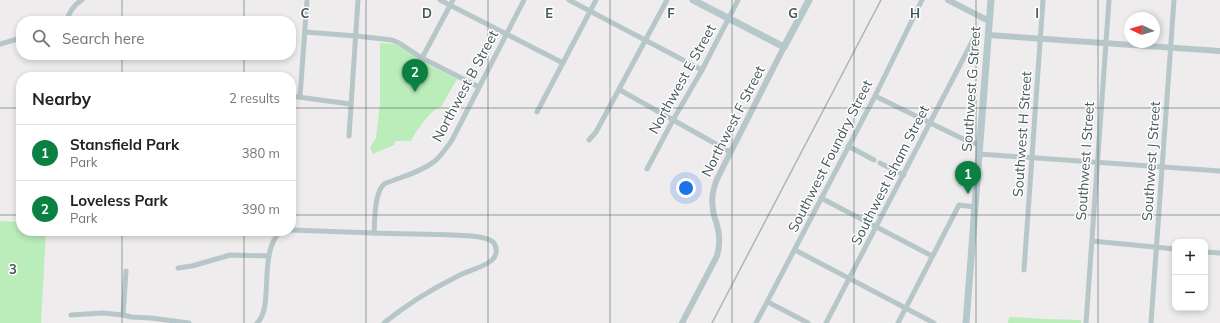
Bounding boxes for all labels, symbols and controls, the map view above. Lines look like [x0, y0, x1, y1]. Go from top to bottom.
text: C [301, 5, 310, 21]
text: D [422, 5, 432, 21]
text: E [545, 5, 553, 21]
text: F [667, 5, 675, 21]
text: G [788, 5, 798, 21]
text: H [910, 5, 920, 21]
text: I [1035, 5, 1039, 21]
north arrow [1124, 12, 1160, 48]
search box [16, 16, 296, 60]
street label: Northwest E Street [644, 21, 720, 137]
street label: Southwest G Street [958, 26, 984, 152]
icon: search [30, 27, 52, 49]
street label: Northwest B Street [428, 27, 502, 145]
text: Search here [62, 29, 144, 48]
pin: 2 [402, 59, 428, 92]
street label: Northwest F Street [697, 62, 769, 180]
street label: Southwest H Street [1009, 70, 1035, 197]
street label: Southwest Foundry Street [784, 77, 876, 235]
text: Nearby [32, 88, 91, 109]
text: 2 results [229, 90, 280, 106]
street label: Southwest J Street [1138, 100, 1164, 221]
street label: Southwest I Street [1072, 101, 1098, 221]
street label: Southwest Isham Street [847, 102, 933, 248]
text: Stansfield Park [70, 135, 179, 154]
text: 1 [41, 145, 49, 161]
text: 380 m [242, 145, 280, 161]
text: Park [70, 154, 97, 170]
pin: 1 [955, 161, 981, 194]
your location [676, 178, 696, 198]
text: Loveless Park [70, 191, 168, 210]
text: 2 [41, 201, 49, 217]
text: 390 m [242, 201, 280, 217]
text: Park [70, 210, 97, 226]
map controls [1172, 239, 1208, 311]
button: + [1172, 239, 1208, 275]
text: 3 [9, 261, 17, 277]
button: − [1172, 275, 1208, 311]

